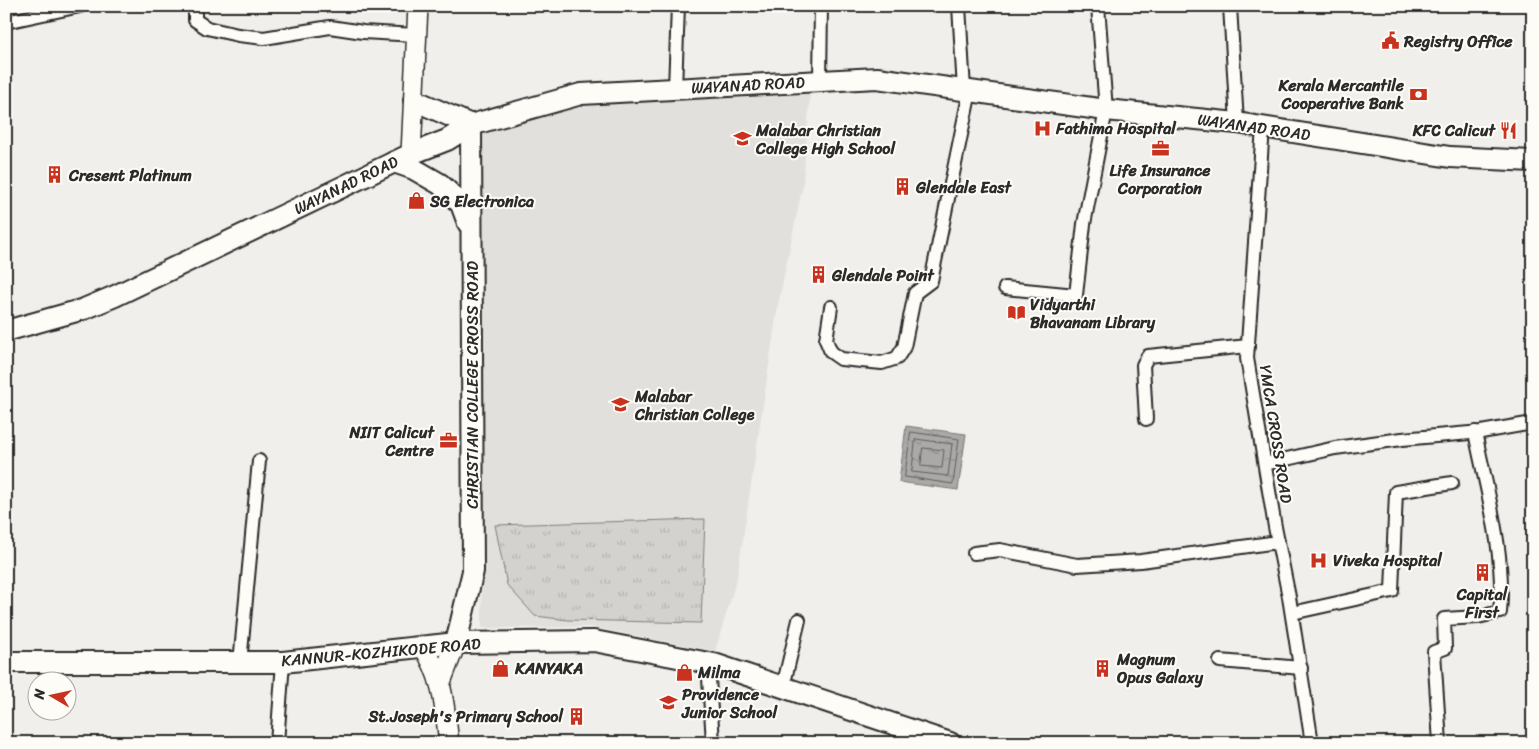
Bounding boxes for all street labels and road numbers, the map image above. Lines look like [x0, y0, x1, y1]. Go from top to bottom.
street label: WAYANAD ROAD [691, 68, 806, 102]
street label: WAYANAD ROAD [1196, 105, 1313, 149]
street label: WAYANAD ROAD [289, 147, 404, 223]
street label: CHRISTIAN COLLEGE CROSS ROAD [458, 261, 487, 509]
street label: YMCA CROSS ROAD [1251, 363, 1301, 506]
street label: KANNUR-KOZHIKODE ROAD [280, 629, 482, 675]

